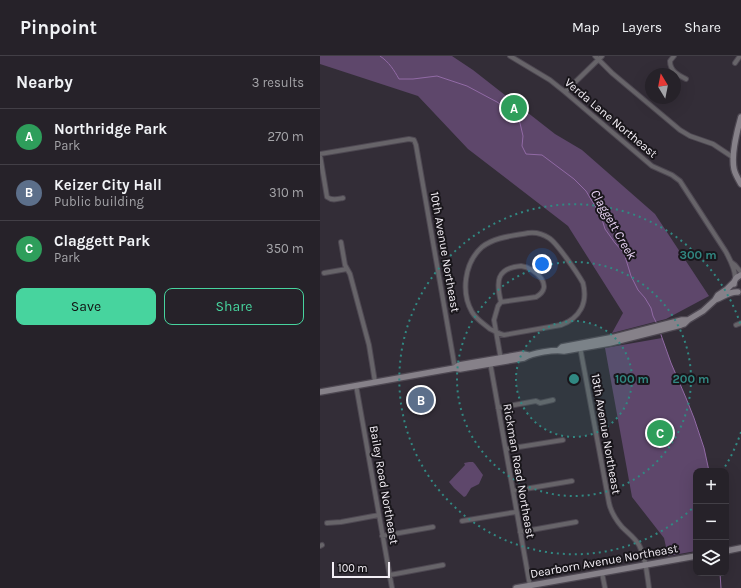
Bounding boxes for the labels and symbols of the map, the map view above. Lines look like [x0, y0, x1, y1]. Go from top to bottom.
north arrow [645, 68, 681, 104]
street label: Verda Lane Northeast [562, 75, 660, 161]
pin: A [501, 93, 527, 123]
water label: Claggett Creek [588, 187, 640, 262]
street label: 10th Avenue Northeast [427, 190, 463, 314]
text: 300 m [679, 248, 717, 262]
your location [532, 254, 552, 274]
centre of rings [567, 372, 581, 386]
street label: 13th Avenue Northeast [588, 372, 624, 496]
text: 100 m [615, 372, 649, 386]
text: 200 m [673, 372, 709, 386]
pin: B [408, 385, 434, 415]
street label: Rickman Road Northeast [500, 402, 538, 540]
pin: C [647, 418, 673, 448]
street label: Bailey Road Northeast [367, 424, 401, 546]
street label: Dearborn Avenue Northeast [529, 541, 680, 581]
scale bar [332, 560, 390, 579]

